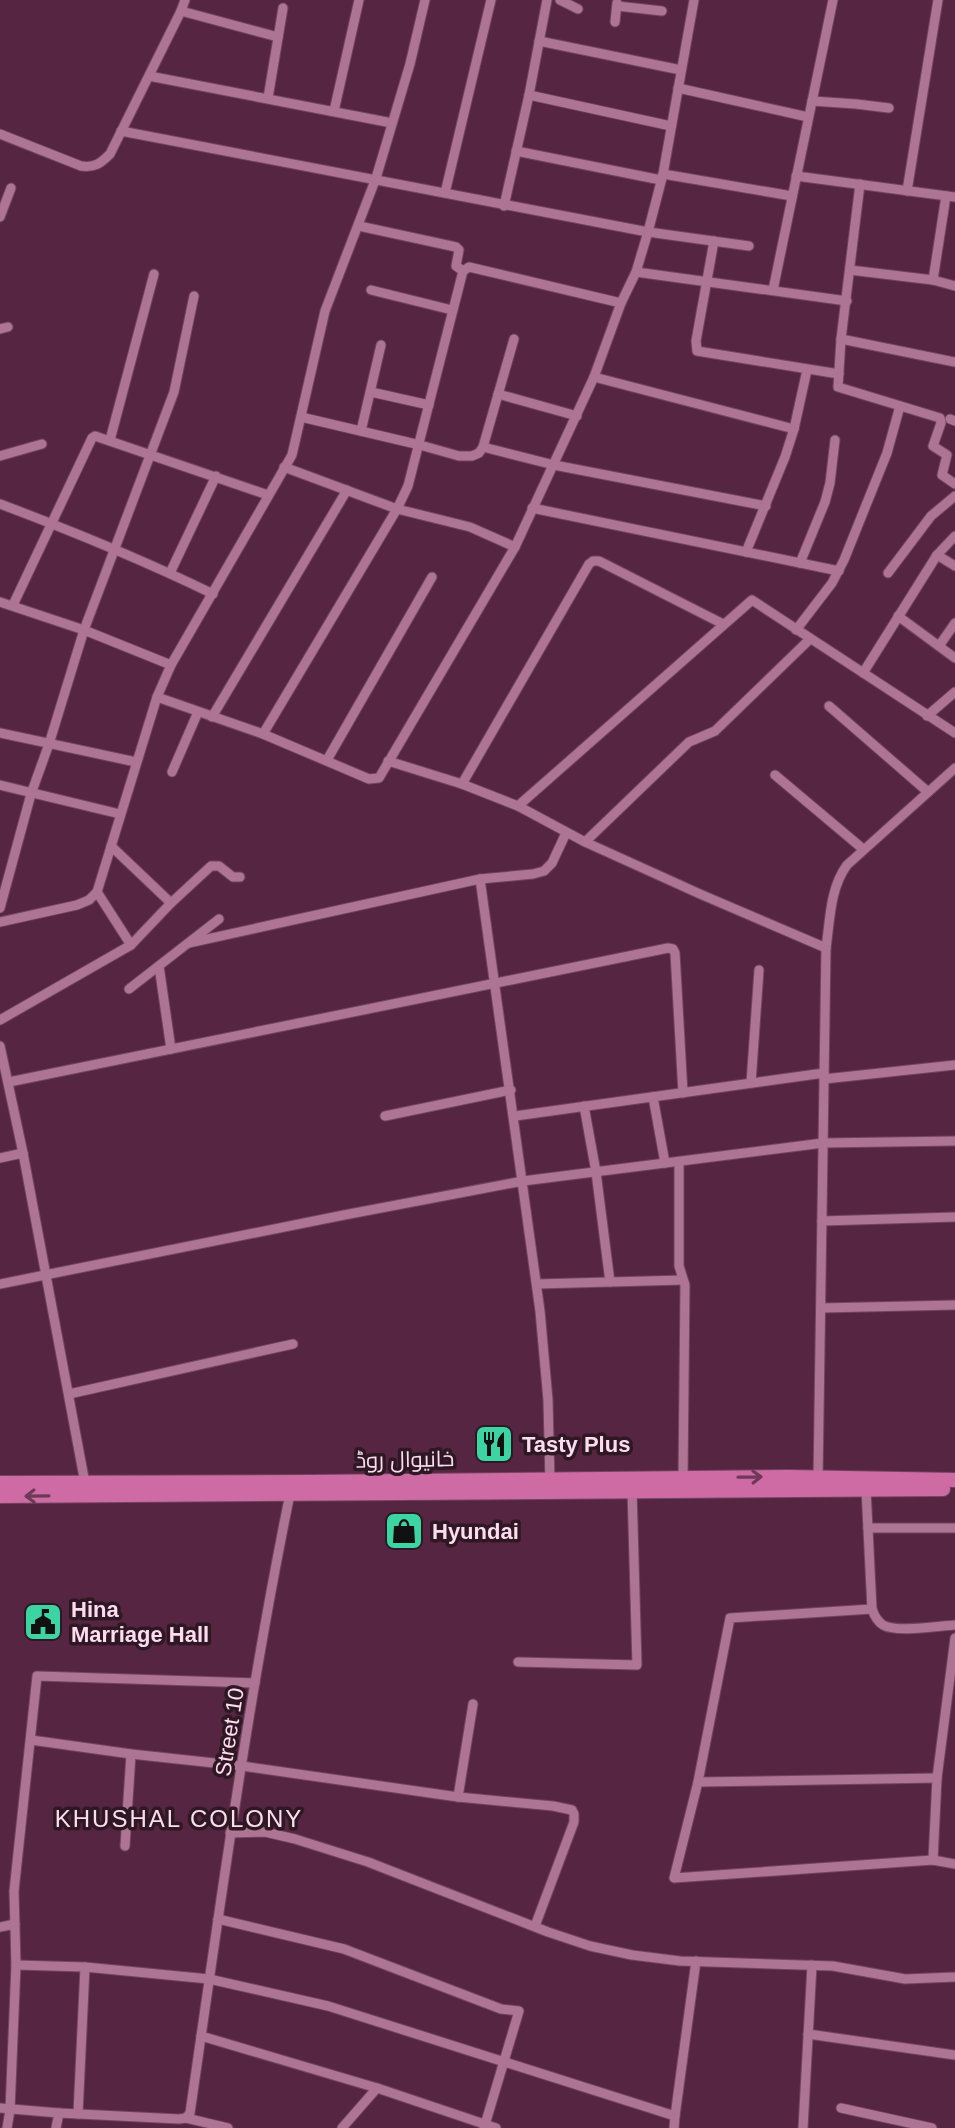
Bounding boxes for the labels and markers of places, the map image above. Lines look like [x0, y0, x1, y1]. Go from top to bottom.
restaurant icon: Tasty Plus [473, 1423, 515, 1465]
place label: Tasty Plus [522, 1432, 630, 1457]
shop icon: Hyundai [383, 1510, 425, 1552]
place label: Hyundai [432, 1519, 519, 1544]
place label: Hina Marriage Hall [71, 1597, 209, 1647]
public building icon: Hina Marriage Hall [22, 1601, 64, 1643]

